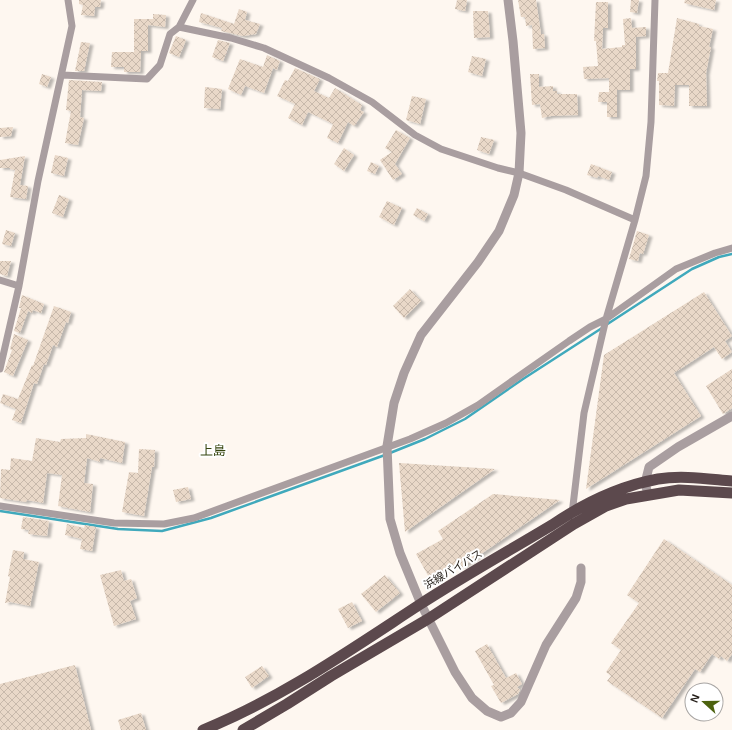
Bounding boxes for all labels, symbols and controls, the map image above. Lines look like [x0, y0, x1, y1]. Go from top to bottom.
district label: 上島 [200, 443, 226, 458]
street label: 浜線バイパス [422, 547, 484, 591]
north arrow [684, 682, 724, 722]
text: N [688, 693, 702, 704]

